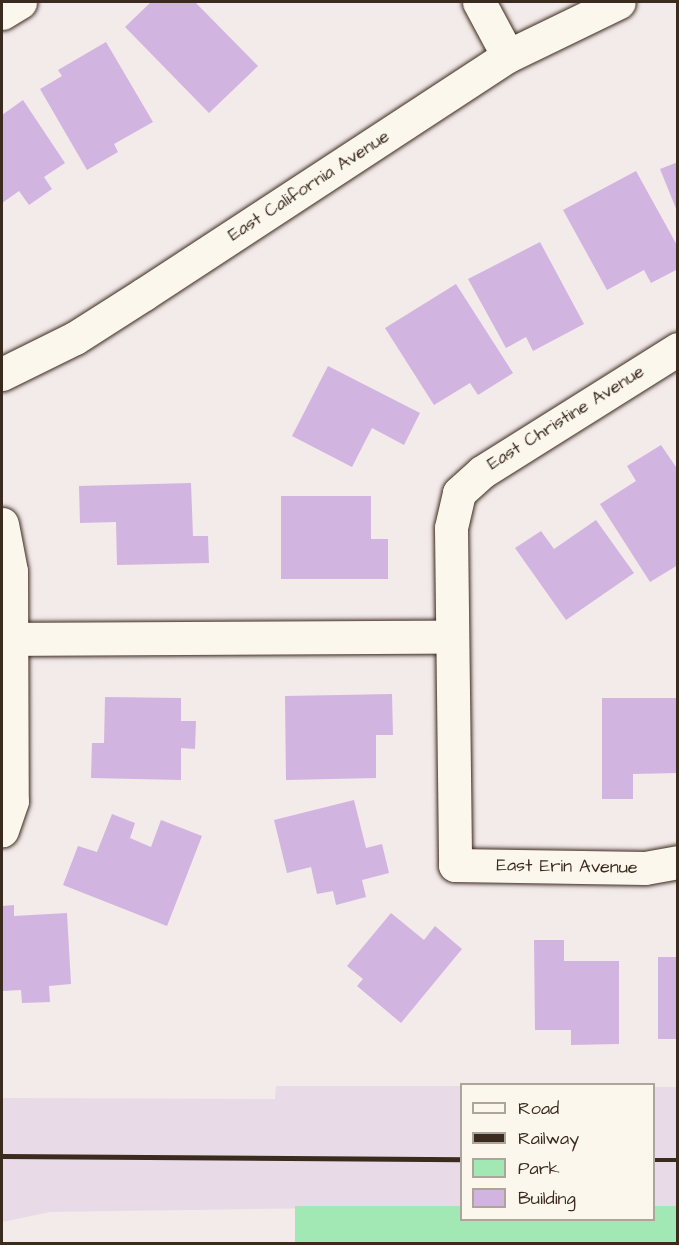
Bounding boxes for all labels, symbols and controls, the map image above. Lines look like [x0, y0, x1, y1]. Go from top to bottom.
street label: East California Avenue [224, 126, 394, 246]
street label: East Christine Avenue [483, 361, 649, 475]
street label: East Erin Avenue [496, 855, 638, 879]
legend [460, 1083, 655, 1221]
text: Road [518, 1096, 559, 1121]
text: Railway [518, 1126, 579, 1151]
text: Park [518, 1156, 560, 1181]
text: Building [518, 1186, 576, 1211]

